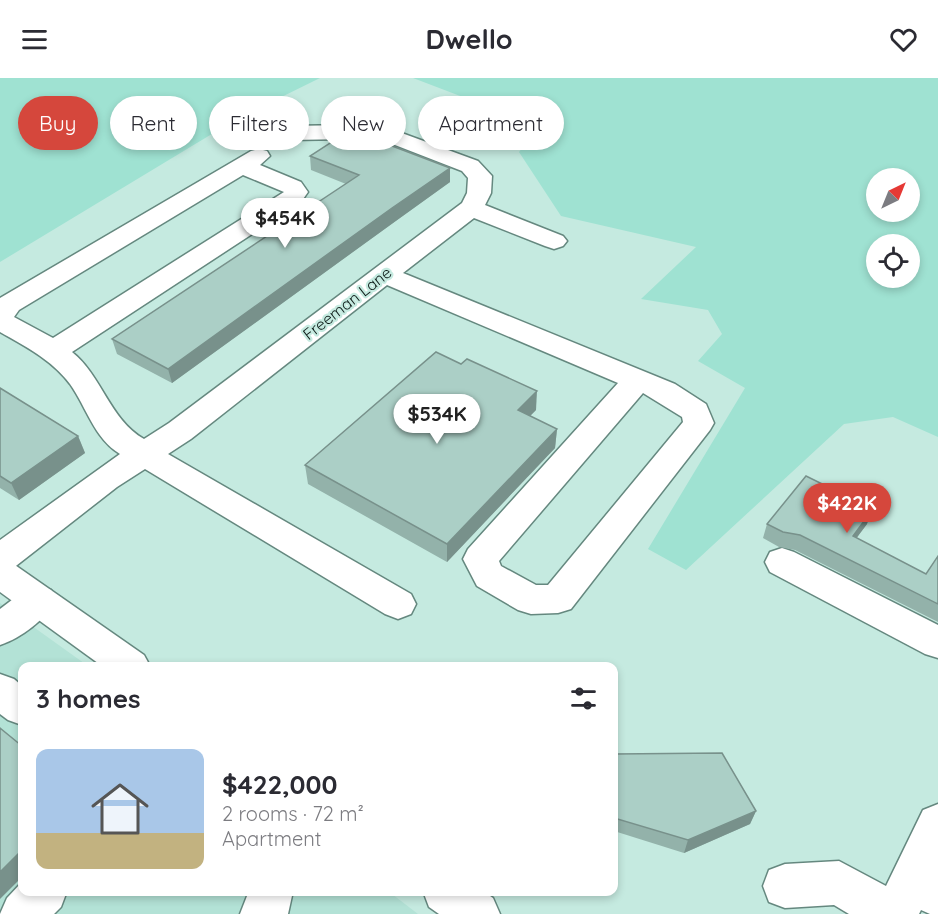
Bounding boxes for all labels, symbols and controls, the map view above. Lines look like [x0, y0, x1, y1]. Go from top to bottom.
text: Dwello [425, 22, 513, 56]
icon: menu [18, 23, 51, 56]
icon: heart [887, 23, 920, 56]
chip: Buy [18, 96, 98, 150]
chip: Rent [110, 96, 197, 150]
chip: Filters [209, 96, 309, 150]
chip: New [321, 96, 406, 150]
chip: Apartment [418, 96, 564, 150]
north arrow [866, 168, 920, 222]
map controls [866, 168, 920, 288]
pin: $454K [243, 198, 327, 249]
text: $454K [255, 205, 315, 230]
button: locate [866, 234, 920, 288]
street label: Freeman Lane [299, 262, 395, 344]
pin: $534K [395, 394, 479, 445]
text: $534K [407, 401, 467, 426]
pin: $422K [805, 483, 889, 534]
text: $422K [817, 490, 877, 515]
text: 3 homes [36, 682, 141, 715]
icon: filters [567, 682, 600, 715]
text: $422,000 [222, 768, 337, 801]
icon: home [84, 773, 156, 845]
text: 2 rooms · 72 m² [222, 801, 364, 826]
text: Apartment [222, 826, 322, 851]

